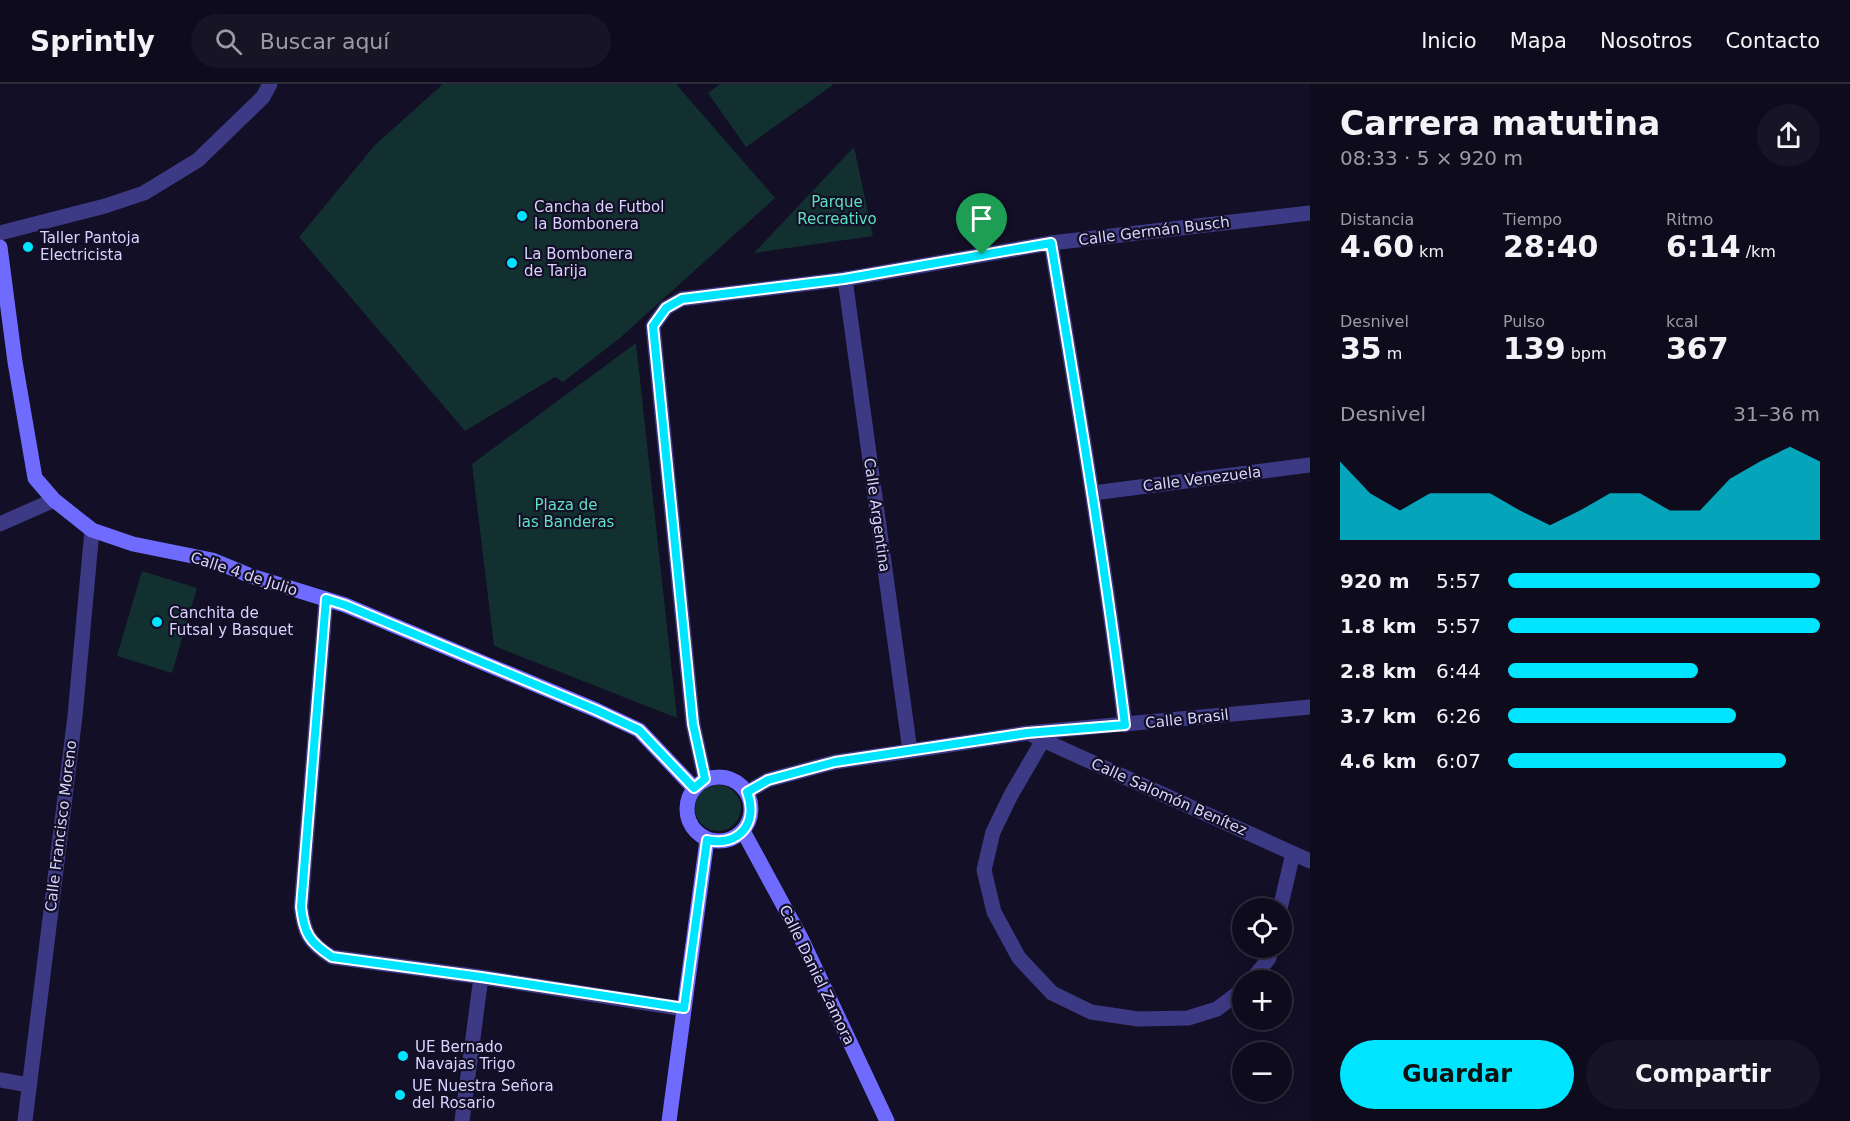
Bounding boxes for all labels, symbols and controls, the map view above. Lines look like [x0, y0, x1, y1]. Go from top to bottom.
search box [191, 14, 611, 68]
text: Sprintly [30, 25, 155, 58]
icon: search [212, 25, 245, 58]
text: Buscar aquí [260, 29, 389, 54]
text: Inicio [1421, 29, 1477, 53]
text: Mapa [1510, 29, 1567, 53]
text: Nosotros [1600, 29, 1692, 53]
text: Contacto [1725, 29, 1820, 53]
text: Carrera matutina [1340, 104, 1660, 143]
button: share [1757, 104, 1820, 167]
text: 08:33 · 5 × 920 m [1340, 146, 1523, 170]
park label: Parque Recreativo [797, 193, 877, 228]
pin [956, 193, 1007, 255]
place label: Cancha de Futbol la Bombonera [534, 198, 664, 233]
icon: arrive [965, 202, 998, 235]
marker: Cancha de Futbol la Bombonera [515, 209, 529, 223]
text: Distancia [1340, 210, 1414, 229]
text: Tiempo [1503, 210, 1562, 229]
text: Ritmo [1666, 210, 1713, 229]
street label: Calle Germán Busch [1077, 213, 1231, 249]
place label: Taller Pantoja Electricista [39, 229, 140, 264]
text: 4.60 [1340, 229, 1414, 264]
text: 28:40 [1503, 229, 1599, 264]
text: 6:14 [1666, 229, 1741, 264]
marker: Taller Pantoja Electricista [21, 240, 35, 254]
text: km [1414, 242, 1444, 261]
text: /km [1741, 242, 1776, 261]
place label: La Bombonera de Tarija [524, 245, 633, 280]
marker: La Bombonera de Tarija [505, 256, 519, 270]
text: Desnivel [1340, 312, 1409, 331]
text: Pulso [1503, 312, 1545, 331]
text: kcal [1666, 312, 1698, 331]
text: 35 [1340, 331, 1382, 366]
text: 139 [1503, 331, 1566, 366]
text: 367 [1666, 331, 1729, 366]
text: m [1382, 344, 1402, 363]
text: bpm [1566, 344, 1607, 363]
text: Desnivel [1340, 402, 1426, 426]
text: 31–36 m [1733, 402, 1820, 426]
street label: Calle Argentina [860, 457, 894, 573]
street label: Calle Venezuela [1142, 463, 1262, 495]
park label: Plaza de las Banderas [518, 496, 615, 531]
street label: Calle 4 de Julio [188, 548, 300, 600]
text: 920 m [1340, 569, 1410, 593]
text: 5:57 [1436, 569, 1481, 593]
place label: Canchita de Futsal y Basquet [169, 604, 293, 639]
text: 1.8 km [1340, 614, 1417, 638]
text: 5:57 [1436, 614, 1481, 638]
marker: Canchita de Futsal y Basquet [150, 615, 164, 629]
text: 2.8 km [1340, 659, 1417, 683]
text: 6:44 [1436, 659, 1481, 683]
text: 3.7 km [1340, 704, 1417, 728]
text: 6:26 [1436, 704, 1481, 728]
street label: Calle Brasil [1144, 706, 1230, 732]
street label: Calle Francisco Moreno [42, 739, 80, 913]
text: 4.6 km [1340, 749, 1417, 773]
text: 6:07 [1436, 749, 1481, 773]
street label: Calle Salomón Benítez [1088, 755, 1250, 839]
map controls [1232, 898, 1292, 1102]
button: locate [1232, 898, 1292, 958]
street label: Calle Daniel Zamora [775, 902, 859, 1048]
button: + [1232, 970, 1292, 1030]
place label: UE Bernado Navajas Trigo [415, 1038, 515, 1073]
button: Guardar [1340, 1040, 1574, 1109]
button: Compartir [1586, 1040, 1820, 1109]
button: − [1232, 1042, 1292, 1102]
marker: UE Bernado Navajas Trigo [396, 1049, 410, 1063]
place label: UE Nuestra Señora del Rosario [412, 1077, 554, 1112]
marker: UE Nuestra Señora del Rosario [393, 1088, 407, 1102]

